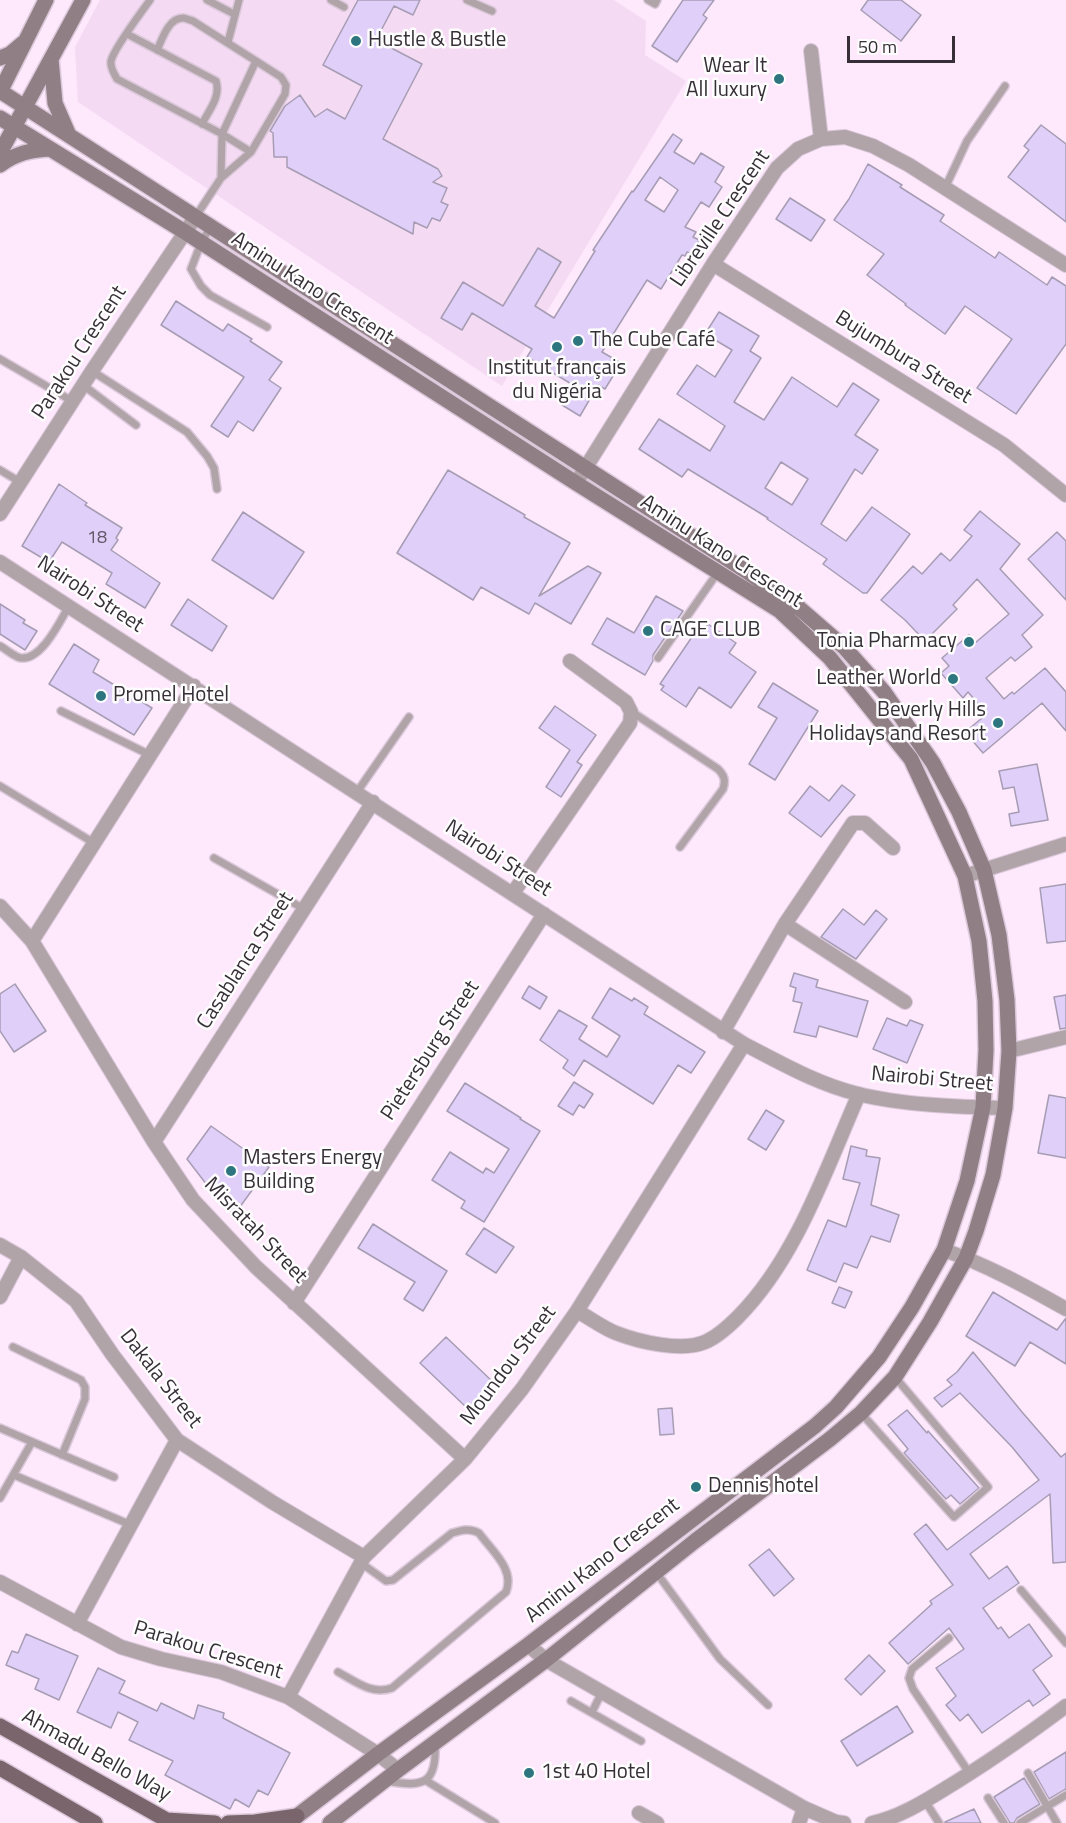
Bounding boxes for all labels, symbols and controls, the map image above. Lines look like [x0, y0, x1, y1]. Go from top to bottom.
scale bar [850, 24, 958, 62]
place label: Hustle & Bustle [368, 28, 506, 54]
text: 50 m [858, 33, 897, 60]
marker: Hustle & Bustle [349, 34, 363, 48]
place label: Wear It All luxury [686, 54, 767, 104]
marker: Wear It All luxury [772, 72, 786, 86]
street label: Libreville Crescent [666, 146, 776, 292]
street label: Aminu Kano Crescent [226, 227, 398, 351]
street label: Parakou Crescent [27, 281, 133, 425]
street label: Bujumbura Street [830, 306, 976, 410]
place label: The Cube Café [590, 328, 715, 354]
marker: The Cube Café [571, 334, 585, 348]
marker: Institut français du Nigéria [550, 340, 564, 354]
place label: Institut français du Nigéria [488, 356, 626, 406]
street label: Aminu Kano Crescent [635, 490, 807, 614]
house number: 18 [87, 528, 107, 550]
street label: Nairobi Street [32, 551, 148, 639]
place label: CAGE CLUB [660, 618, 761, 644]
marker: CAGE CLUB [641, 624, 655, 638]
place label: Tonia Pharmacy [817, 629, 957, 655]
marker: Tonia Pharmacy [962, 635, 976, 649]
place label: Leather World [816, 666, 941, 692]
marker: Leather World [946, 672, 960, 686]
place label: Promel Hotel [113, 683, 229, 709]
marker: Promel Hotel [94, 689, 108, 703]
place label: Beverly Hills Holidays and Resort [809, 698, 986, 748]
marker: Beverly Hills Holidays and Resort [991, 716, 1005, 730]
street label: Nairobi Street [440, 815, 556, 903]
street label: Casablanca Street [192, 888, 300, 1034]
street label: Pietersburg Street [376, 976, 486, 1126]
street label: Nairobi Street [870, 1062, 994, 1098]
place label: Masters Energy Building [243, 1146, 382, 1196]
marker: Masters Energy Building [224, 1164, 238, 1178]
street label: Misratah Street [198, 1173, 312, 1289]
street label: Moundou Street [456, 1301, 562, 1431]
street label: Dakala Street [114, 1324, 206, 1434]
place label: Dennis hotel [708, 1474, 819, 1500]
marker: Dennis hotel [689, 1480, 703, 1494]
street label: Aminu Kano Crescent [521, 1493, 685, 1629]
street label: Parakou Crescent [131, 1616, 285, 1686]
street label: Ahmadu Bello Way [17, 1705, 175, 1807]
place label: 1st 40 Hotel [541, 1760, 651, 1786]
marker: 1st 40 Hotel [522, 1766, 536, 1780]

